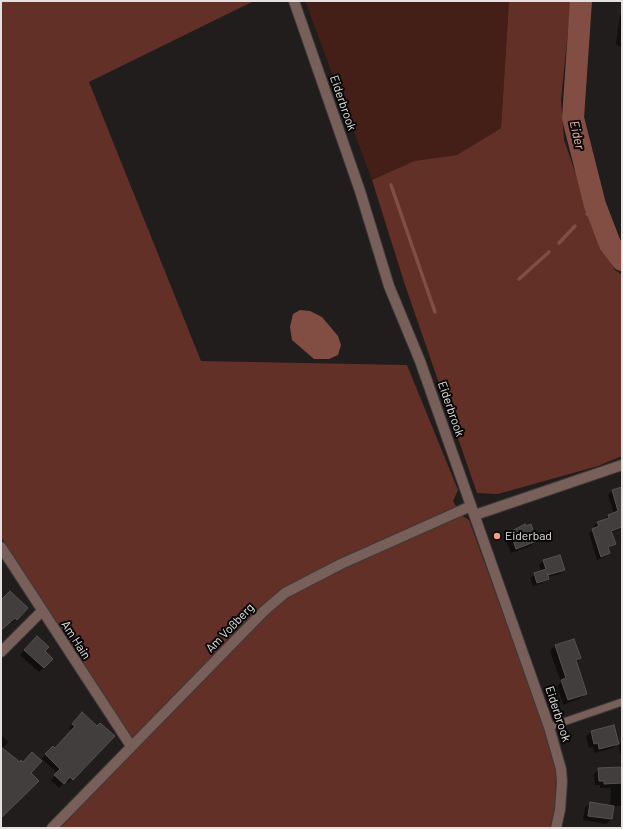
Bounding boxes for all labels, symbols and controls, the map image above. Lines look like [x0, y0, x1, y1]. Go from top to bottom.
street label: Eiderbrook [327, 73, 359, 133]
water label: Eider [566, 119, 588, 151]
street label: Eiderbrook [435, 379, 467, 439]
place label: Eiderbad [505, 529, 552, 543]
marker: Eiderbad [492, 531, 502, 541]
street label: Am Voßberg [203, 600, 257, 656]
street label: Am Hain [58, 618, 94, 662]
street label: Eiderbrook [542, 684, 574, 744]

